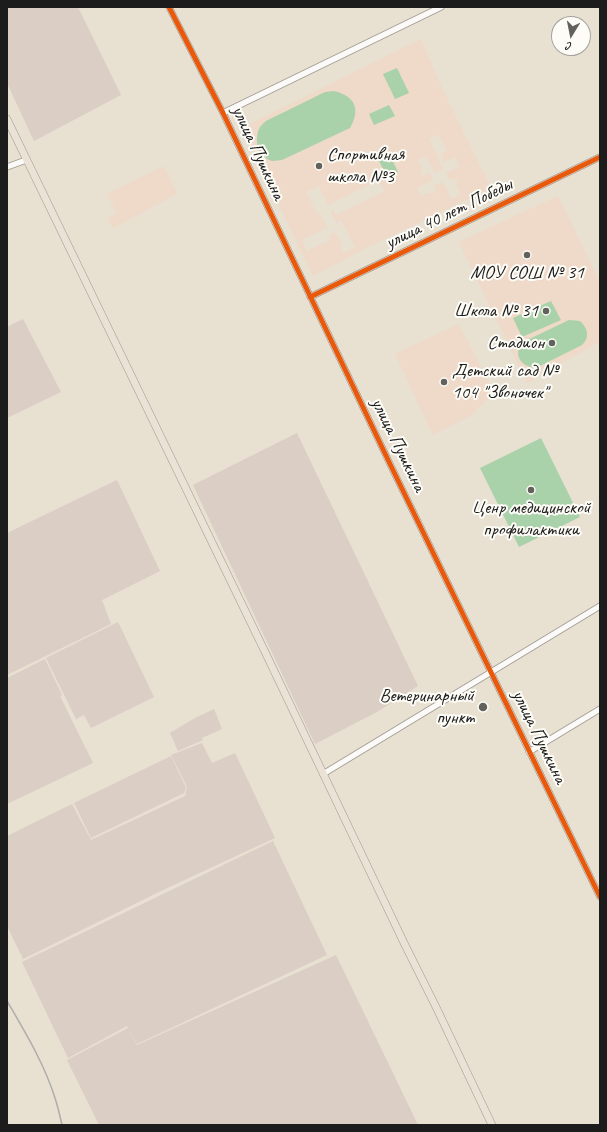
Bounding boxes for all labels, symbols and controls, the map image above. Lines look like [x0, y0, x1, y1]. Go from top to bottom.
north arrow [551, 16, 591, 56]
text: С [565, 39, 573, 54]
street label: улица Пушкина [226, 102, 290, 204]
place label: Спортивная школа №3 [327, 144, 404, 188]
marker: Спортивная школа №3 [314, 161, 324, 171]
street label: улица 40 лет Победы [382, 173, 516, 255]
marker: МОУ СОШ № 31 [522, 250, 532, 260]
place label: МОУ СОШ № 31 [470, 262, 584, 284]
place label: Школа № 31 [454, 300, 538, 322]
marker: Школа № 31 [541, 306, 551, 316]
place label: Стадион [487, 332, 544, 354]
marker: Стадион [547, 338, 557, 348]
place label: Детский сад № 104 "Звоночек" [452, 360, 557, 404]
marker: Детский сад № 104 "Звоночек" [439, 377, 449, 387]
street label: улица Пушкина [366, 394, 430, 496]
marker: Ценр медицинской профилактики [526, 485, 536, 495]
place label: Ценр медицинской профилактики [472, 497, 590, 541]
place label: Ветеринарный пункт [379, 685, 474, 729]
street label: улица Пушкина [507, 686, 571, 788]
marker: Ветеринарный пункт [477, 701, 489, 713]

